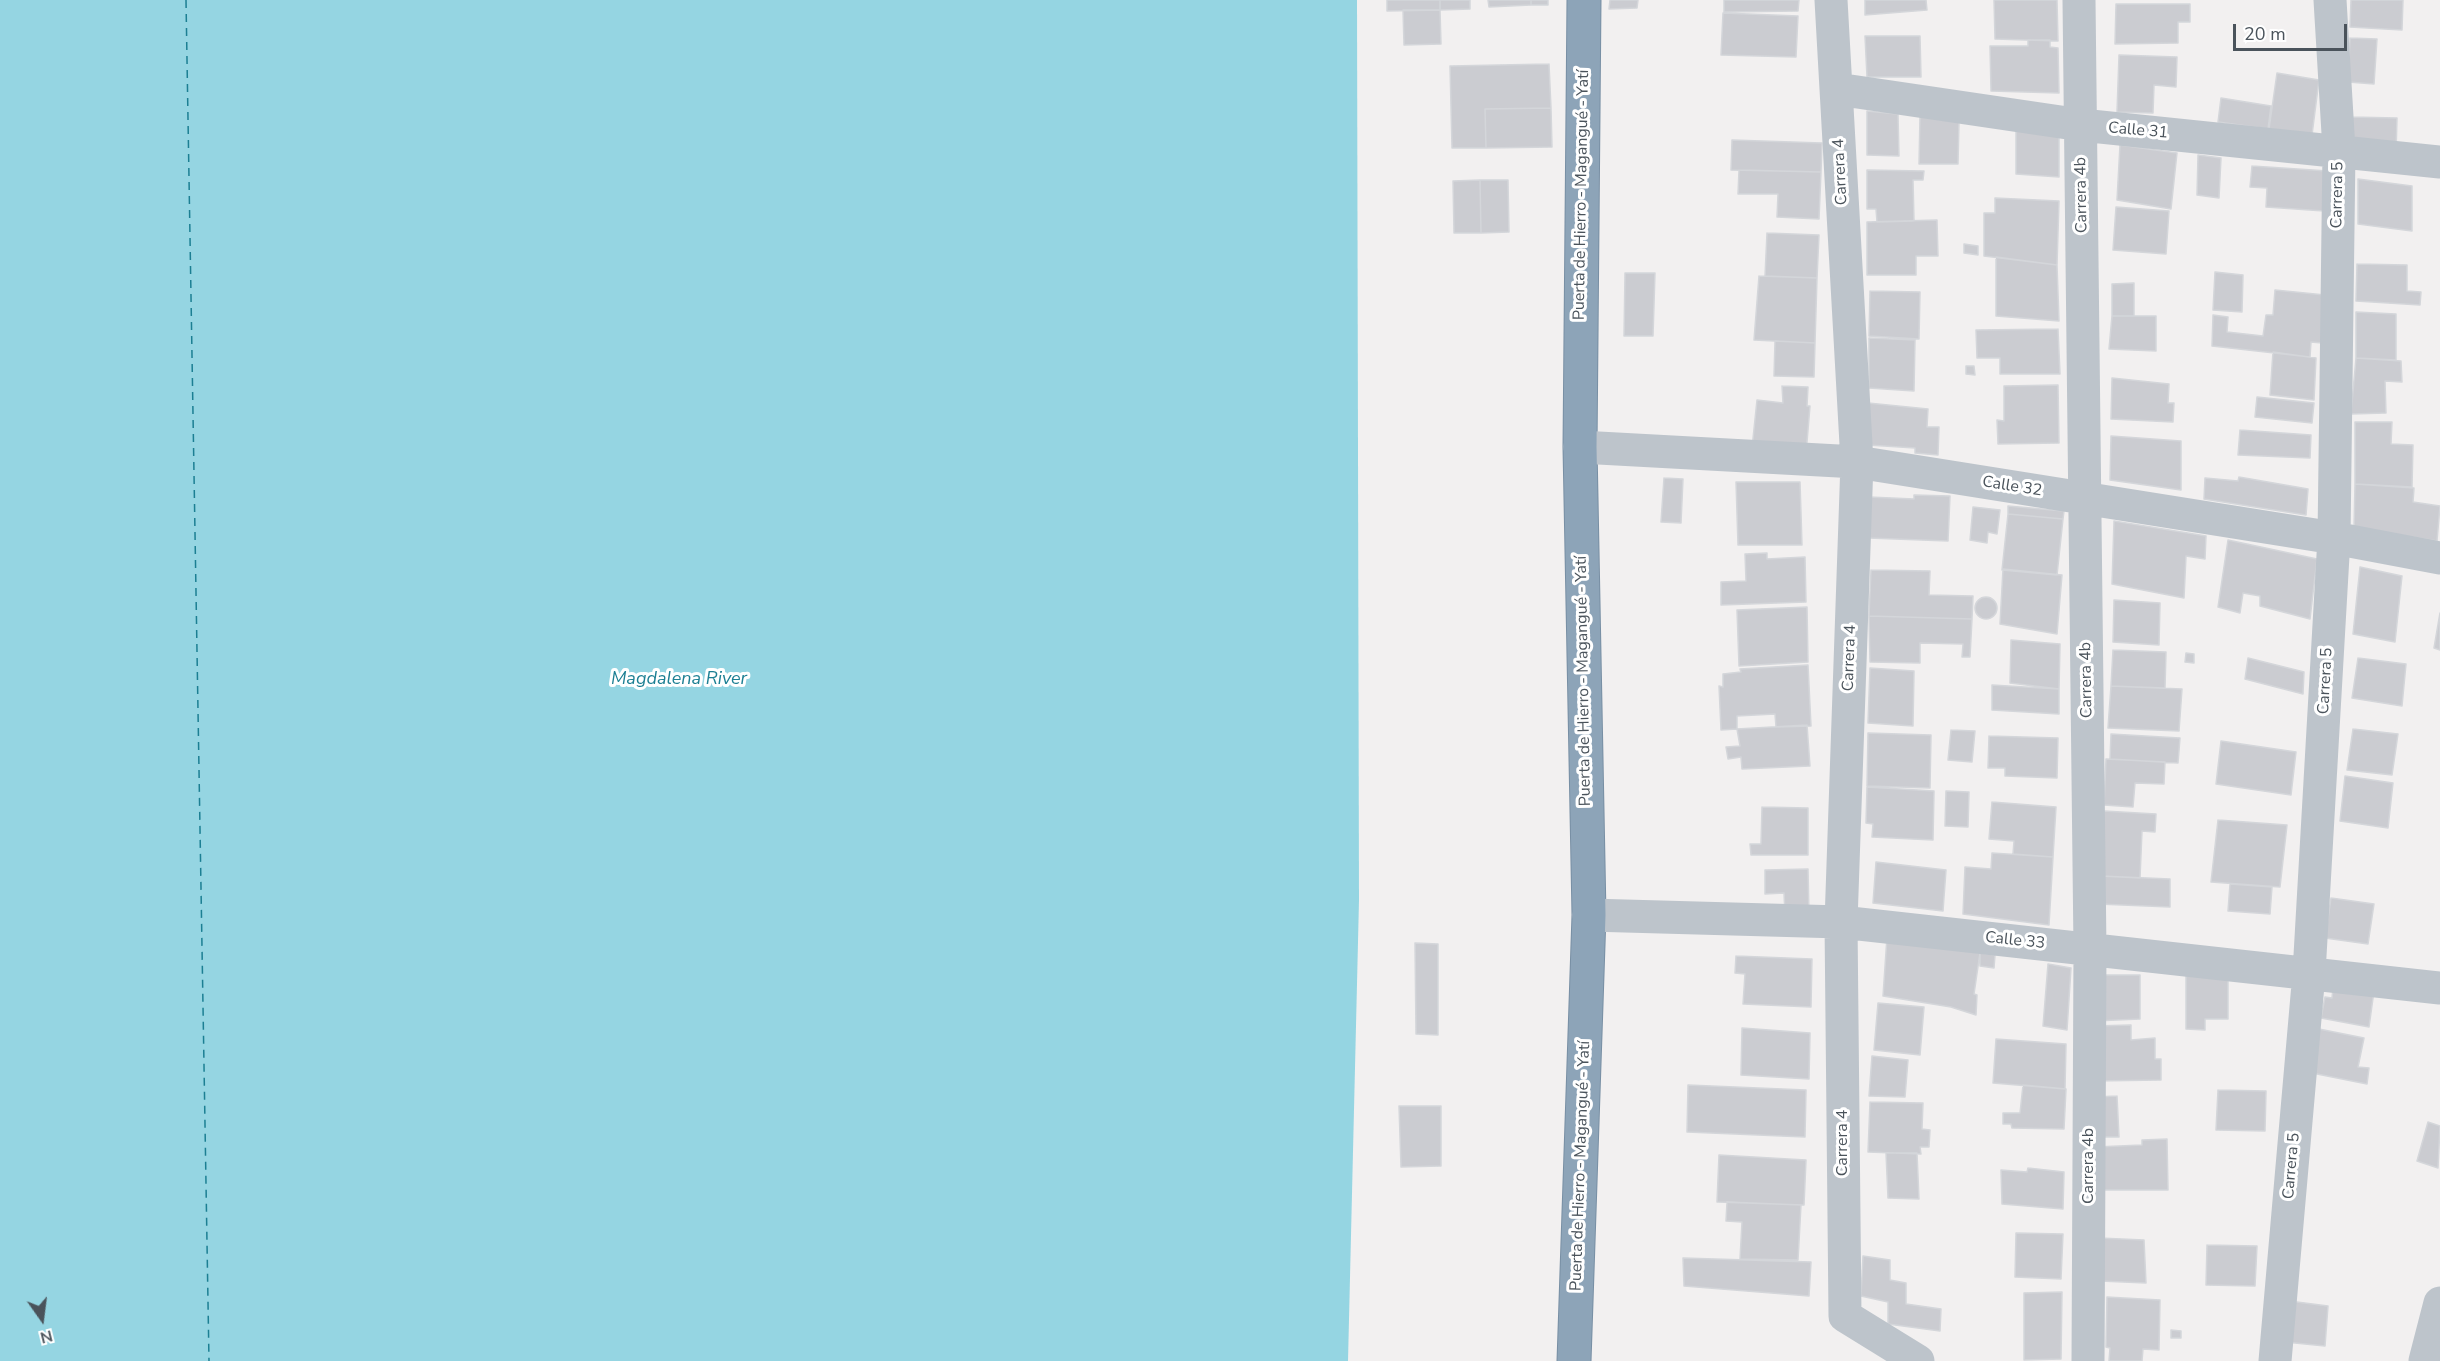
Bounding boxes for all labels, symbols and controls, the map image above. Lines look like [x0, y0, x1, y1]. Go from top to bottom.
scale bar [2236, 12, 2350, 50]
text: 20 m [2244, 22, 2286, 46]
street label: Puerta de Hierro - Magangué - Yatí [1570, 70, 1594, 320]
street label: Calle 31 [2107, 119, 2169, 143]
street label: Carrera 4 [1830, 138, 1852, 206]
street label: Carrera 4b [2072, 157, 2092, 233]
street label: Carrera 5 [2328, 161, 2348, 229]
street label: Calle 32 [1981, 473, 2043, 501]
street label: Puerta de Hierro - Magangué - Yatí [1572, 556, 1596, 806]
street label: Carrera 4 [1839, 624, 1861, 692]
street label: Carrera 4b [2077, 642, 2097, 718]
street label: Carrera 5 [2315, 647, 2337, 715]
water label: Magdalena River [611, 669, 747, 691]
street label: Calle 33 [1984, 928, 2046, 954]
street label: Puerta de Hierro - Magangué - Yatí [1567, 1040, 1595, 1292]
street label: Carrera 4 [1833, 1110, 1853, 1176]
street label: Carrera 4b [2079, 1128, 2099, 1204]
street label: Carrera 5 [2280, 1132, 2304, 1200]
north arrow [12, 1289, 72, 1349]
text: N [38, 1324, 55, 1349]

